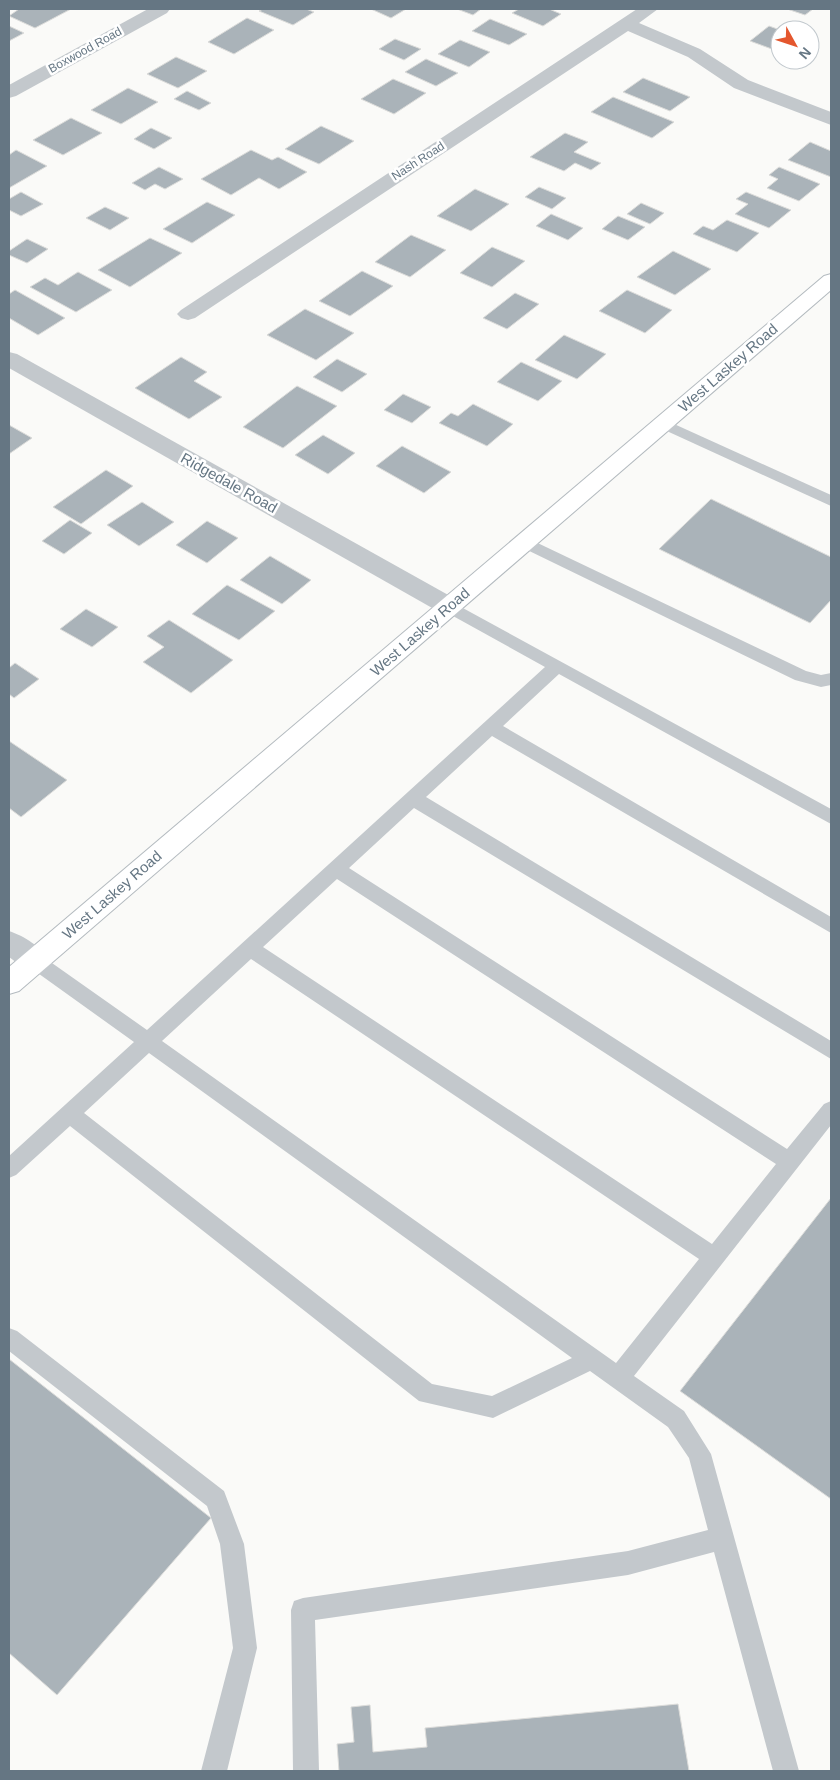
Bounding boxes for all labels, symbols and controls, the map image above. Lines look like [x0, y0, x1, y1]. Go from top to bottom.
north arrow [770, 20, 820, 70]
street label: Boxwood Road [46, 24, 124, 76]
text: N [796, 44, 814, 62]
street label: Nash Road [389, 139, 447, 183]
street label: West Laskey Road [675, 320, 781, 415]
street label: Ridgedale Road [178, 449, 280, 516]
street label: West Laskey Road [367, 584, 473, 679]
street label: West Laskey Road [59, 847, 165, 942]

